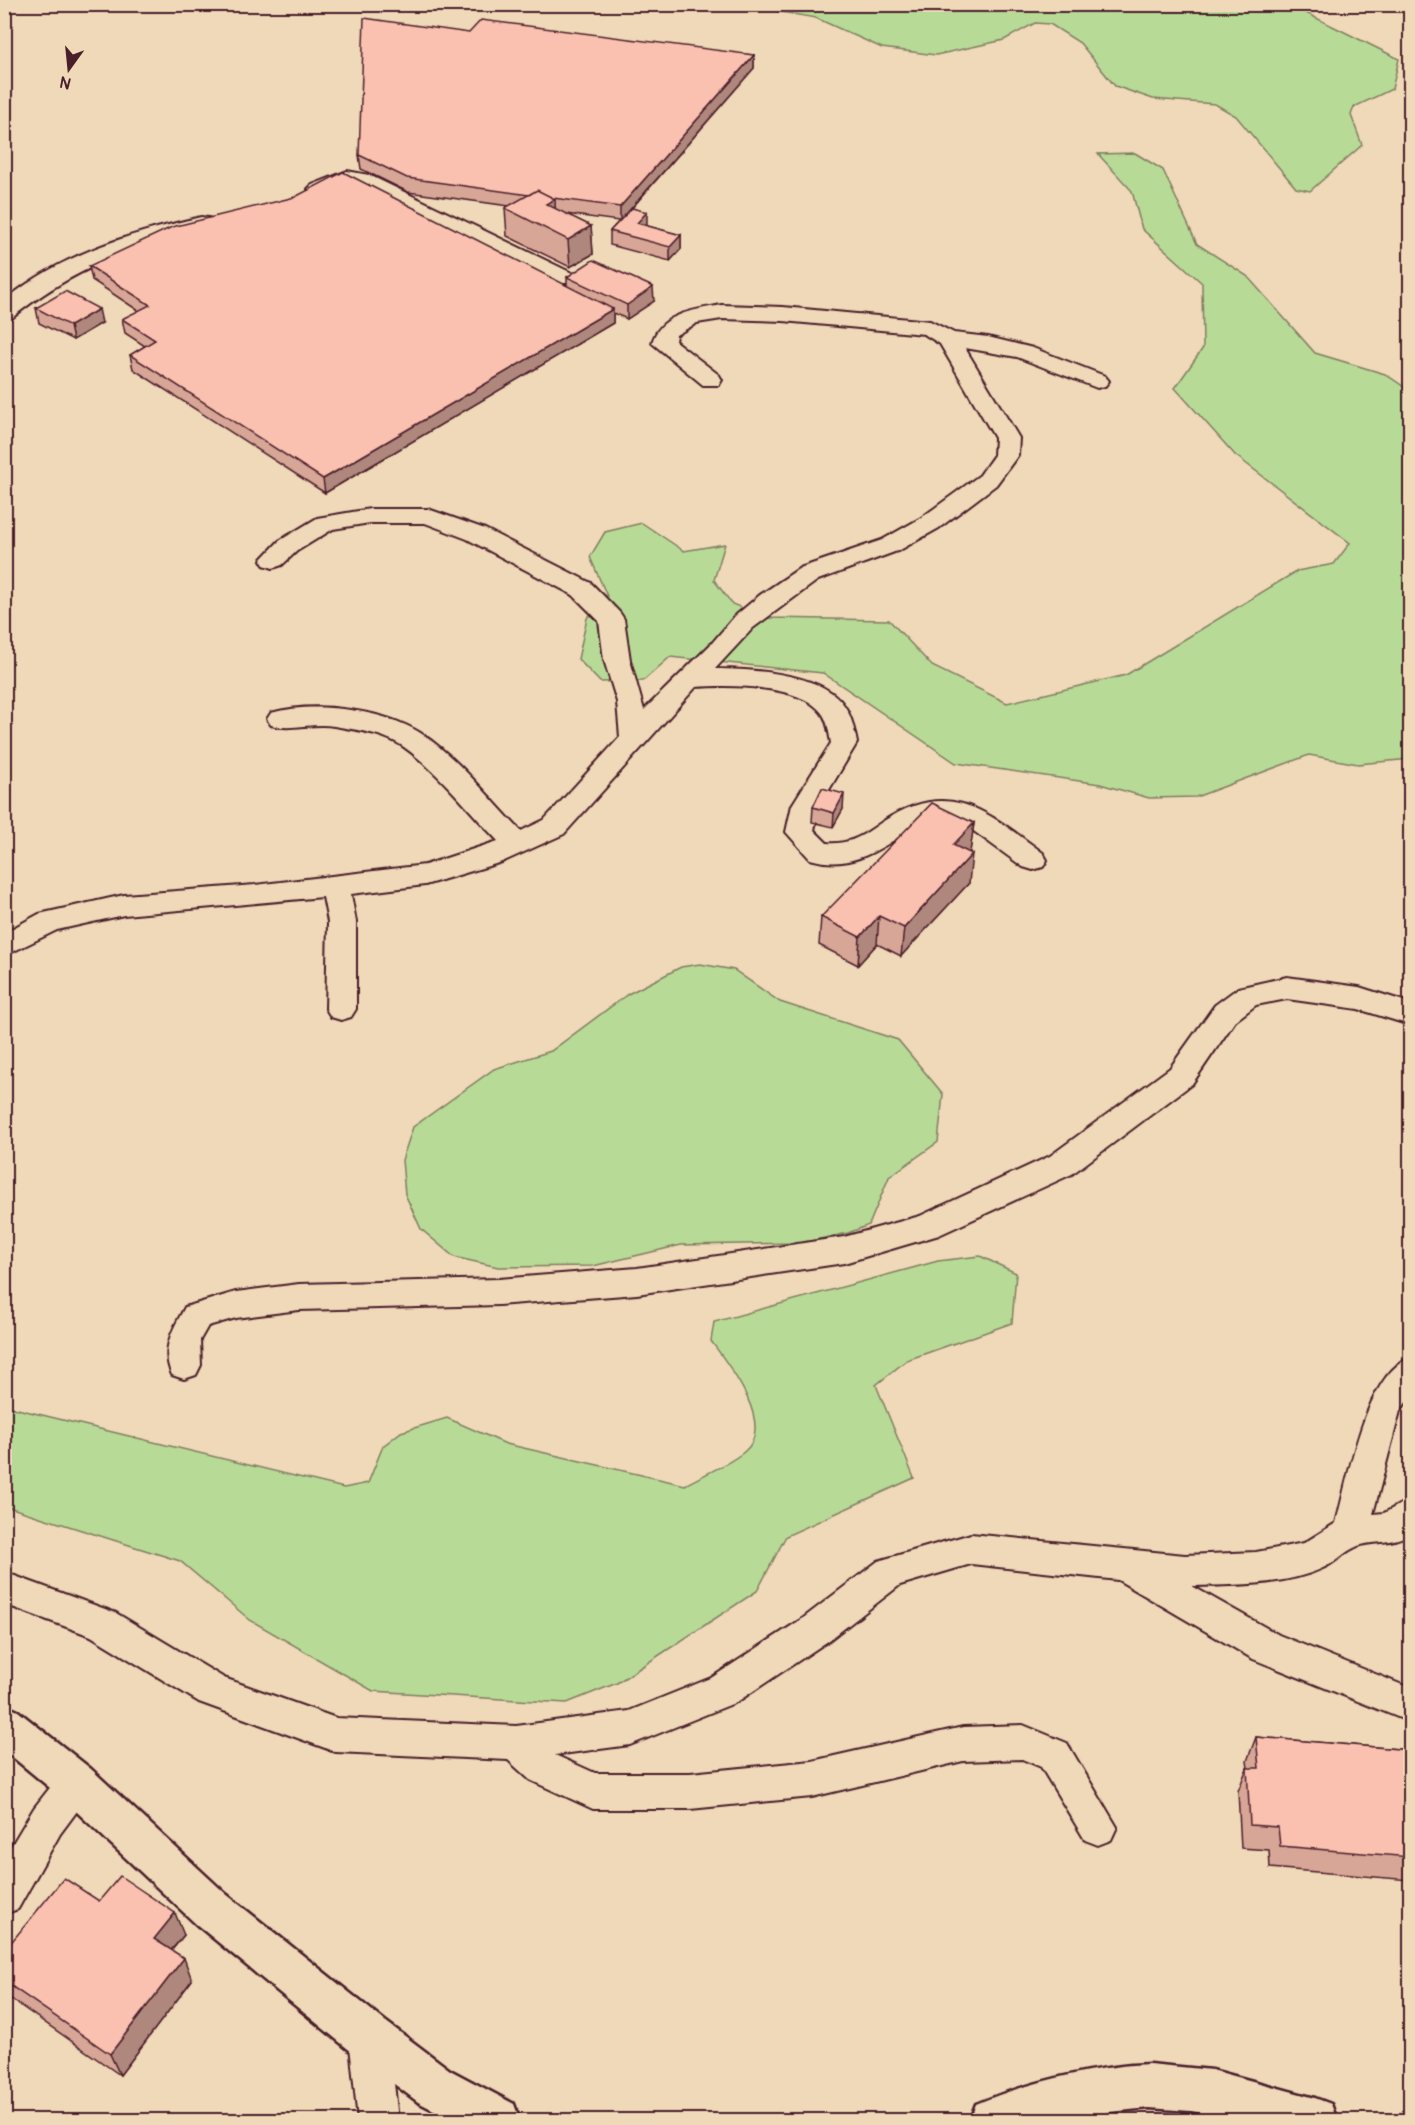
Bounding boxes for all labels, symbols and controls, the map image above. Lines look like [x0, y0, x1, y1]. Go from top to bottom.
north arrow [39, 39, 99, 99]
text: N [57, 71, 73, 94]

